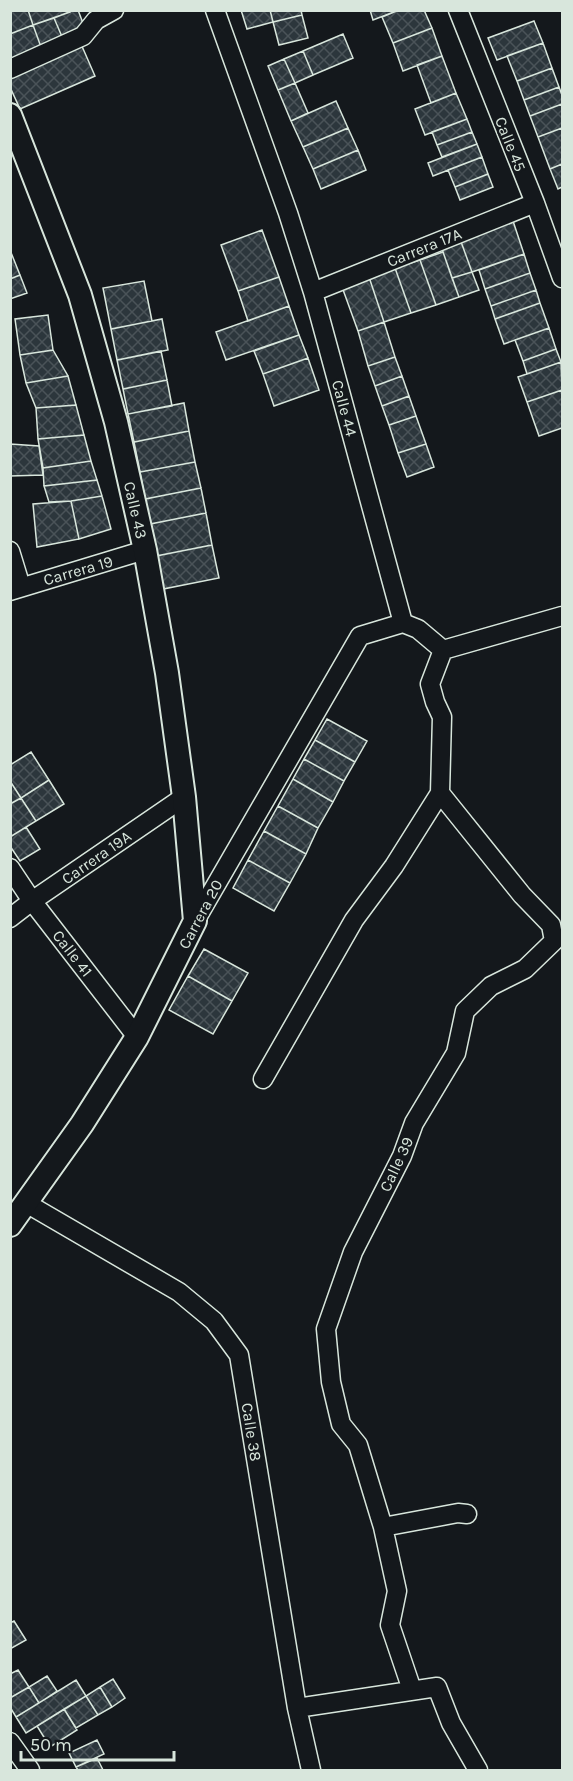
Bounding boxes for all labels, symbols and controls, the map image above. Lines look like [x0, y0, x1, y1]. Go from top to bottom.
street label: Calle 45 [491, 114, 530, 174]
street label: Carrera 17A [384, 224, 464, 271]
street label: Calle 44 [328, 378, 361, 438]
street label: Calle 43 [120, 480, 151, 540]
street label: Carrera 19 [41, 552, 115, 589]
street label: Carrera 19A [58, 827, 135, 888]
street label: Carrera 20 [174, 876, 227, 952]
street label: Calle 41 [49, 926, 97, 980]
street label: Calle 39 [376, 1134, 417, 1195]
street label: Calle 38 [238, 1402, 265, 1463]
scale bar [21, 1724, 174, 1762]
text: 50 m [30, 1734, 72, 1756]

